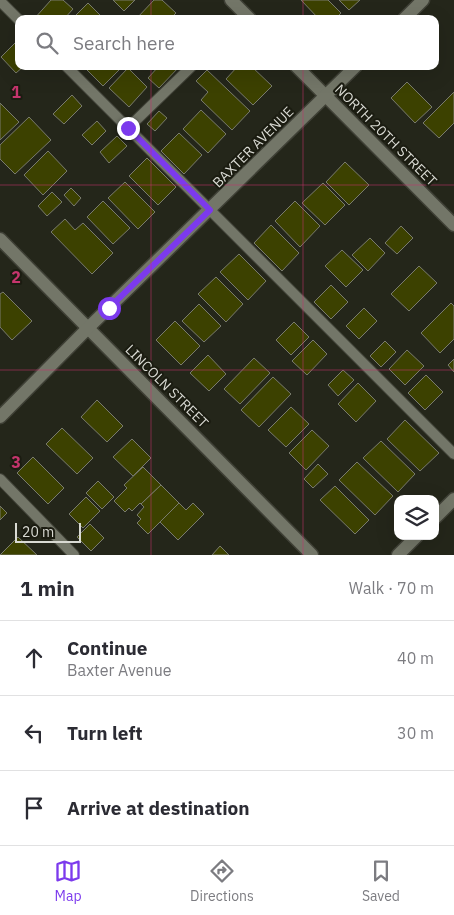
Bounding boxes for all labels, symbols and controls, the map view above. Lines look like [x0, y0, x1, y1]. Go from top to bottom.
search box [15, 15, 439, 70]
icon: search [33, 29, 61, 57]
text: Search here [73, 31, 175, 55]
street label: NORTH 20TH STREET [331, 80, 441, 190]
text: 1 [11, 82, 21, 102]
street label: BAXTER AVENUE [209, 103, 297, 191]
route end [117, 117, 140, 140]
text: 2 [11, 267, 21, 287]
route start [98, 297, 121, 320]
street label: LINCOLN STREET [122, 341, 212, 431]
text: 3 [11, 452, 21, 472]
map controls [394, 495, 439, 540]
button: layers [394, 495, 439, 540]
scale bar [15, 520, 81, 543]
text: 20 m [22, 523, 54, 541]
text: 1 min [20, 574, 75, 602]
text: Walk · 70 m [349, 578, 434, 598]
text: Continue [67, 636, 147, 660]
icon: ahead [20, 644, 48, 672]
text: 40 m [397, 648, 434, 668]
text: Baxter Avenue [67, 660, 172, 680]
icon: left [20, 719, 48, 747]
text: Turn left [67, 721, 143, 745]
text: 30 m [397, 723, 434, 743]
icon: arrive [20, 794, 48, 822]
text: Arrive at destination [67, 796, 250, 820]
tab: Map [54, 857, 82, 905]
tab: Directions [190, 857, 254, 905]
tab: Saved [362, 857, 400, 905]

